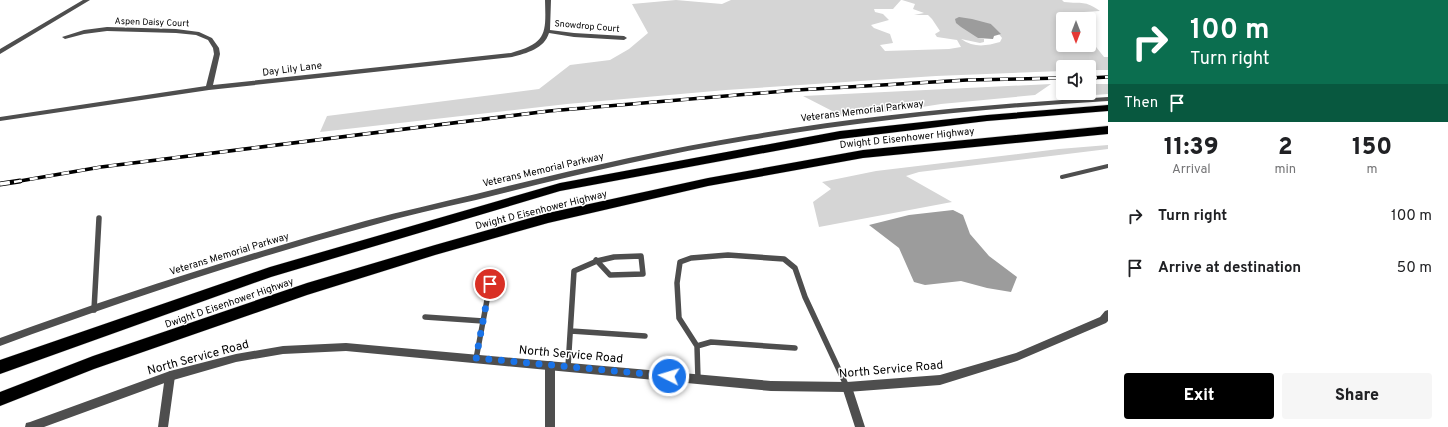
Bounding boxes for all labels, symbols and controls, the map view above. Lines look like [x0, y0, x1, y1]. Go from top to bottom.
north arrow [1056, 12, 1096, 52]
map controls [1056, 12, 1096, 100]
text: 100 m [1190, 13, 1270, 49]
street label: Aspen Daisy Court [115, 16, 189, 29]
icon: right [1124, 16, 1176, 68]
street label: Snowdrop Court [554, 18, 620, 35]
text: Turn right [1190, 48, 1270, 71]
street label: Day Lily Lane [262, 59, 323, 80]
button: sound [1056, 60, 1096, 100]
icon: arrive [1166, 92, 1188, 114]
text: Then [1124, 94, 1158, 113]
street label: Veterans Memorial Parkway [800, 97, 925, 126]
street label: Dwight D Eisenhower Highway [839, 125, 975, 152]
text: 11:39 [1164, 133, 1219, 163]
text: 2 [1278, 133, 1293, 163]
text: 150 [1352, 133, 1392, 163]
street label: Veterans Memorial Parkway [481, 150, 605, 191]
text: Arrival [1172, 162, 1211, 178]
text: min [1275, 162, 1296, 178]
text: m [1367, 162, 1378, 178]
street label: Dwight D Eisenhower Highway [474, 188, 609, 233]
icon: right [1124, 205, 1146, 227]
text: Turn right [1158, 207, 1227, 226]
text: 100 m [1391, 207, 1432, 226]
street label: Veterans Memorial Parkway [168, 230, 291, 279]
icon: arrive [1124, 257, 1146, 279]
text: Arrive at destination [1158, 259, 1301, 278]
text: 50 m [1397, 259, 1432, 278]
pin [473, 267, 507, 301]
icon: arrive [479, 273, 501, 295]
street label: Dwight D Eisenhower Highway [163, 275, 296, 332]
street label: North Service Road [146, 337, 251, 379]
street label: North Service Road [518, 342, 624, 368]
position arrow [648, 355, 690, 397]
street label: North Service Road [838, 357, 944, 383]
button: Exit [1124, 373, 1274, 419]
button: Share [1282, 373, 1432, 419]

